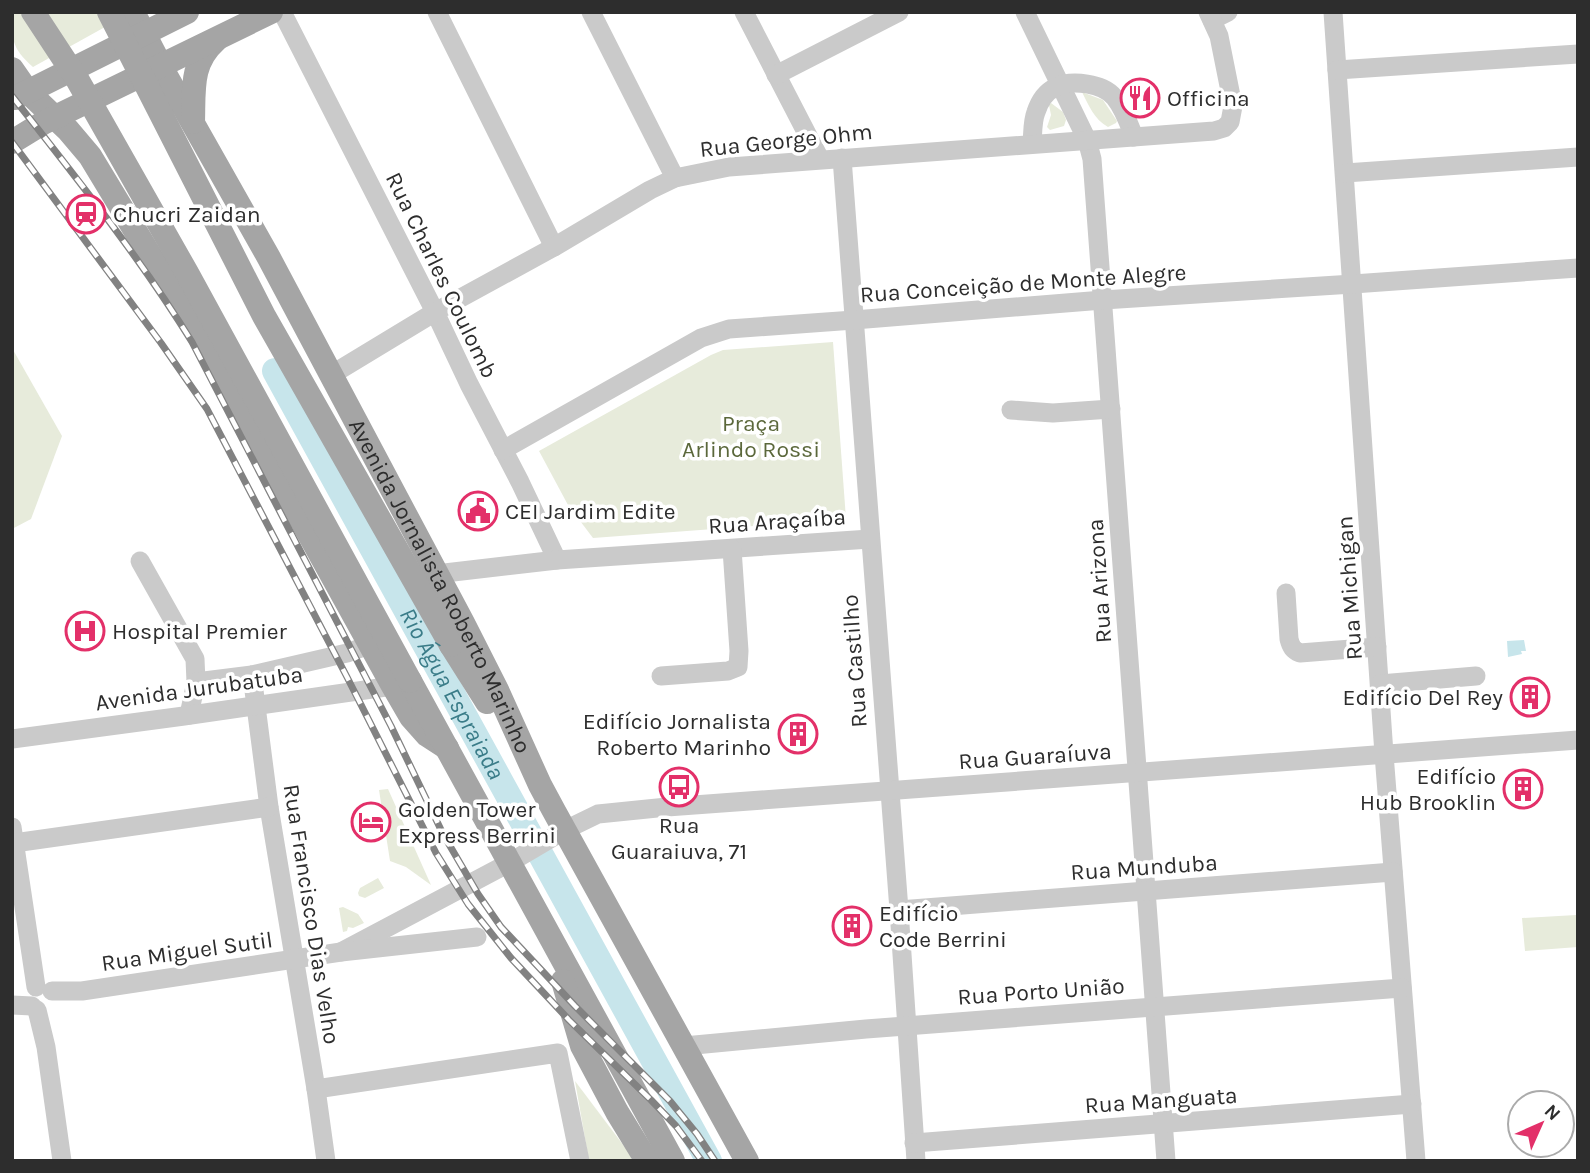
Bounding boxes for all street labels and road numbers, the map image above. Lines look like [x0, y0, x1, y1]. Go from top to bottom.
street label: Rua George Ohm [698, 118, 874, 163]
street label: Rua Charles Coulomb [380, 168, 503, 383]
street label: Rua Conceição de Monte Alegre [859, 259, 1187, 308]
street label: Avenida Jornalista Roberto Marinho [343, 414, 537, 757]
street label: Rua Araçaíba [707, 503, 847, 540]
street label: Rua Michigan [1331, 515, 1368, 661]
street label: Rua Arizona [1082, 518, 1117, 644]
street label: Rua Castilho [836, 593, 873, 728]
street label: Avenida Jurubatuba [94, 661, 305, 716]
street label: Rua Guaraíuva [958, 738, 1113, 775]
street label: Rua Francisco Dias Velho [278, 782, 345, 1046]
street label: Rua Munduba [1070, 849, 1218, 886]
street label: Rua Miguel Sutil [100, 926, 275, 977]
street label: Rua Porto União [957, 972, 1125, 1011]
street label: Rua Manguata [1084, 1082, 1238, 1119]

